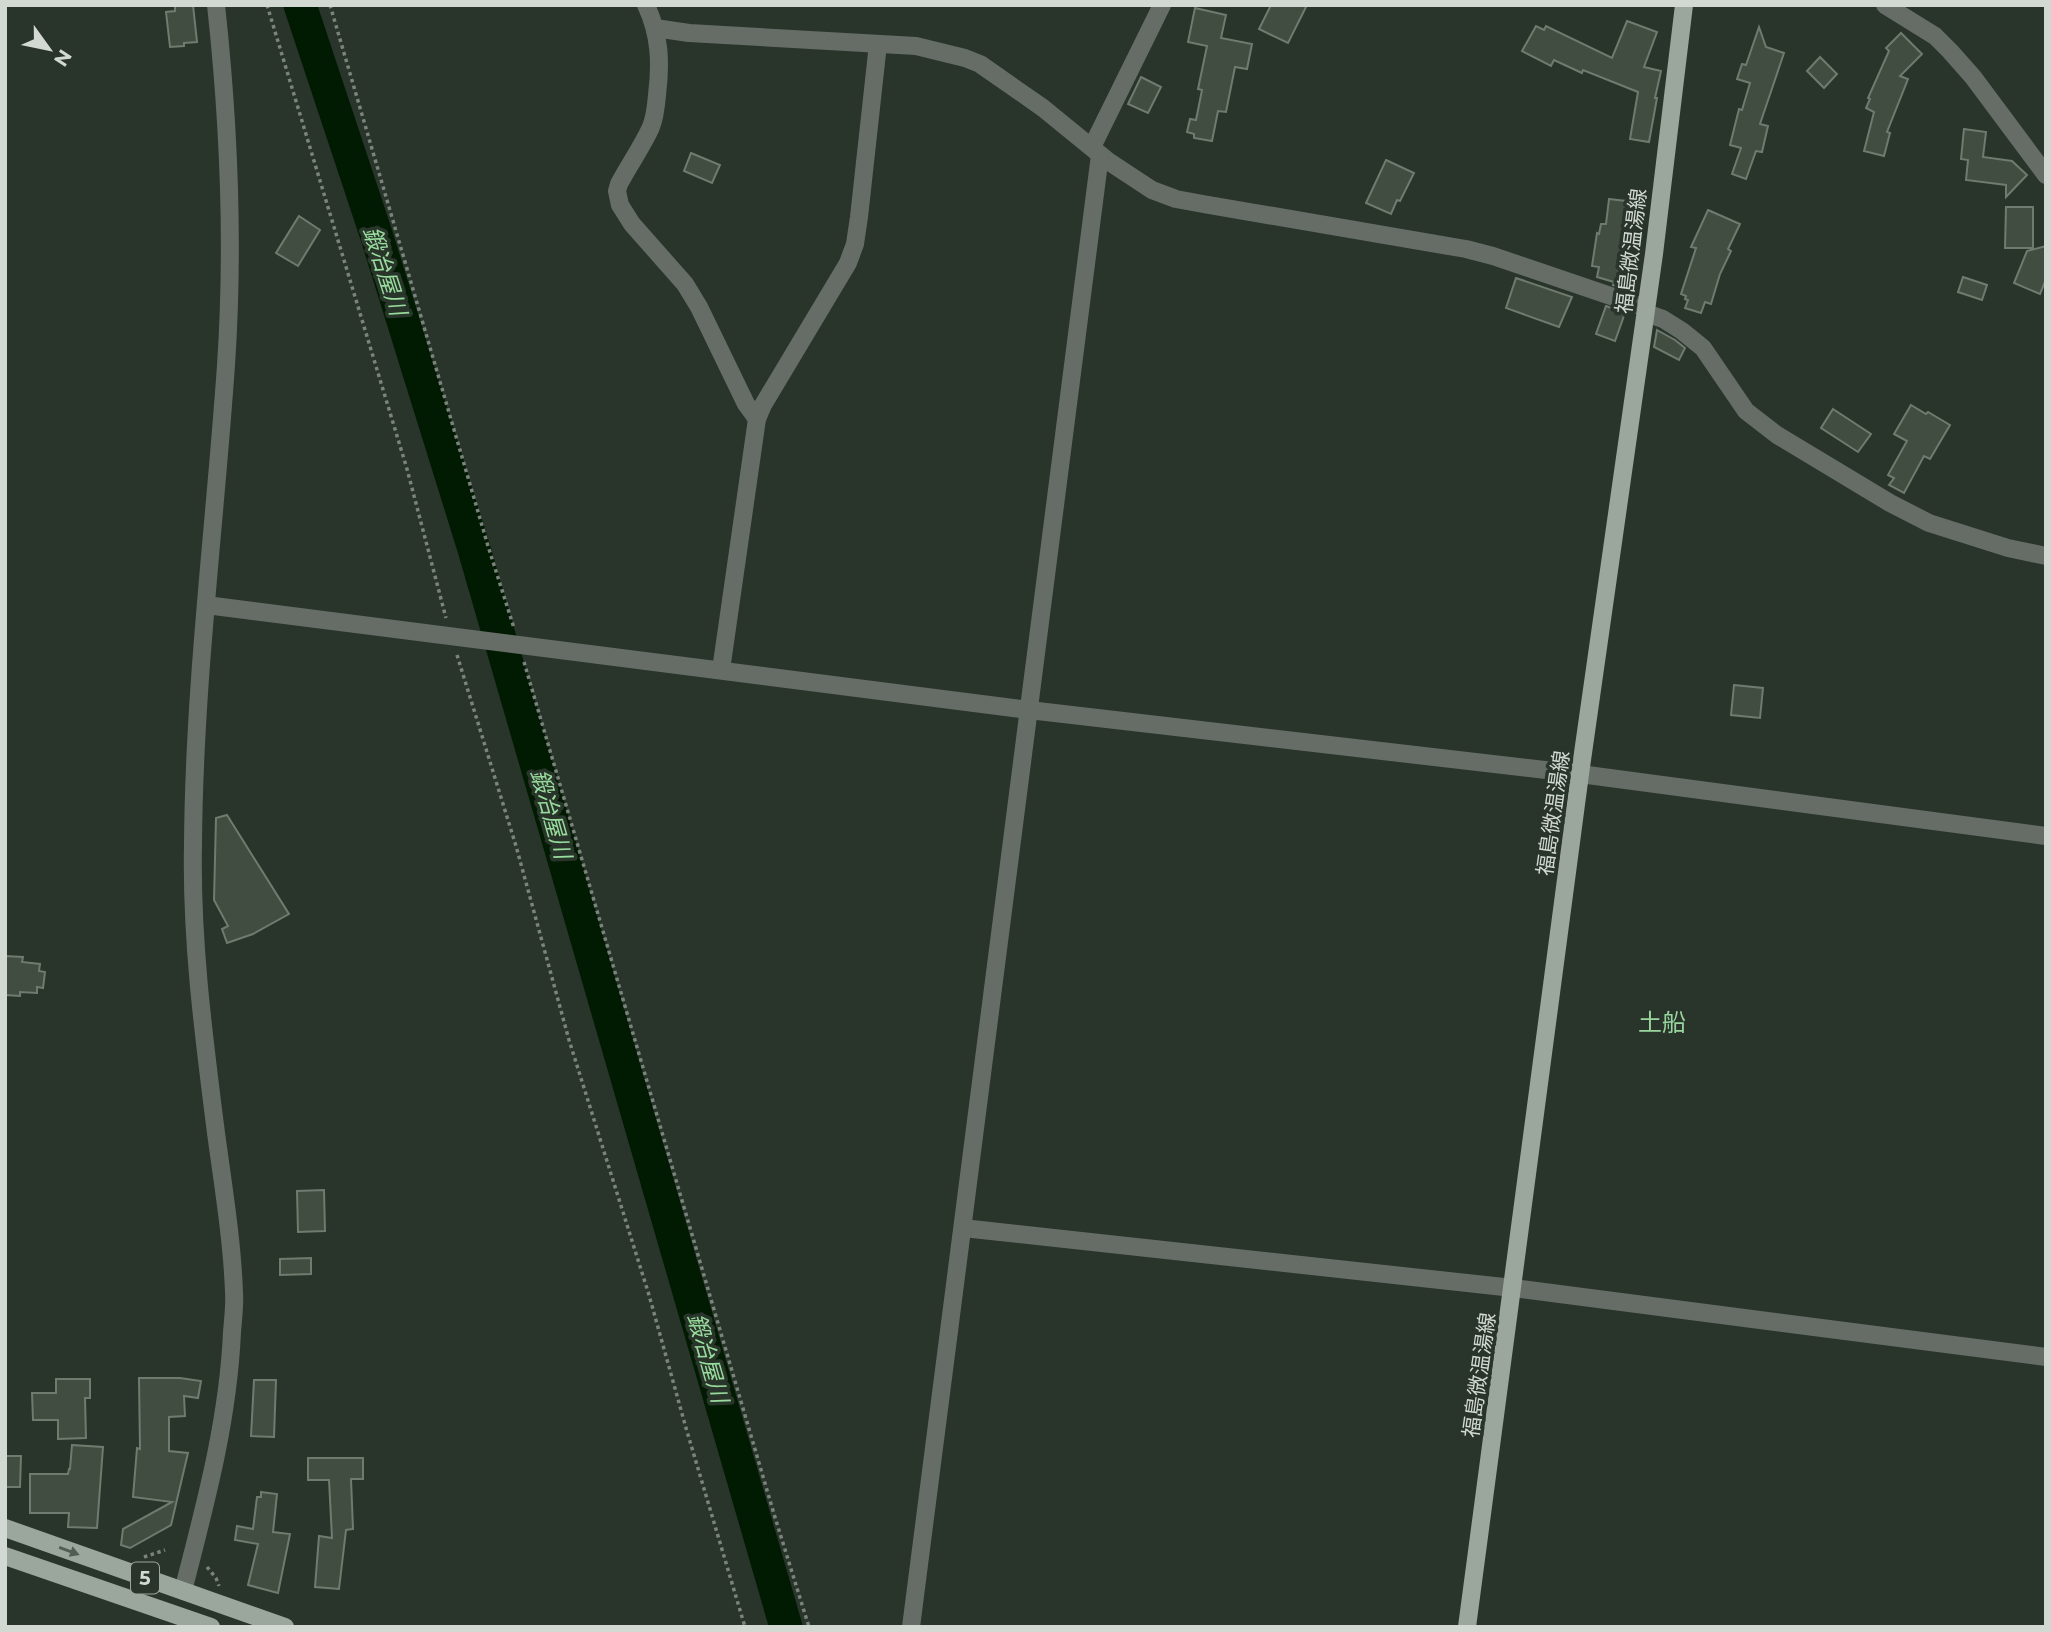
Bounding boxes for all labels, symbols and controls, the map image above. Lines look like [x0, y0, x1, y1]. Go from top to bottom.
north arrow [14, 14, 84, 84]
text: N [49, 45, 77, 71]
street label: 福島微温湯線 [1611, 187, 1651, 315]
water label: 鍛冶屋川 [357, 223, 413, 322]
street label: 福島微温湯線 [1532, 749, 1574, 877]
water label: 鍛冶屋川 [525, 766, 578, 865]
district label: 土船 [1638, 1008, 1686, 1037]
water label: 鍛冶屋川 [682, 1310, 735, 1409]
street label: 福島微温湯線 [1458, 1311, 1500, 1439]
one-way arrow [59, 1546, 80, 1557]
road number: 5 [131, 1562, 159, 1594]

